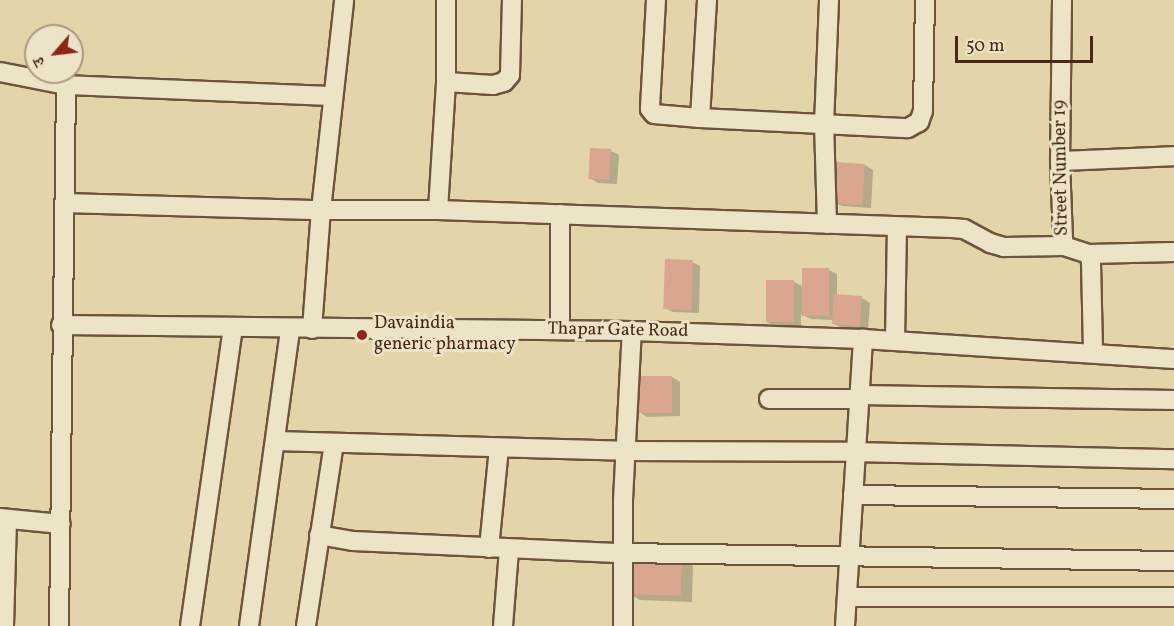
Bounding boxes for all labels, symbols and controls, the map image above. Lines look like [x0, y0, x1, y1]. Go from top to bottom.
north arrow [24, 24, 84, 84]
scale bar [958, 24, 1096, 62]
text: 50 m [966, 34, 1005, 59]
text: उ [28, 53, 51, 70]
street label: Street Number 19 [1050, 100, 1074, 236]
place label: Davaindia generic pharmacy [374, 314, 516, 356]
street label: Thapar Gate Road [547, 319, 689, 343]
marker: Davaindia generic pharmacy [355, 328, 369, 342]

